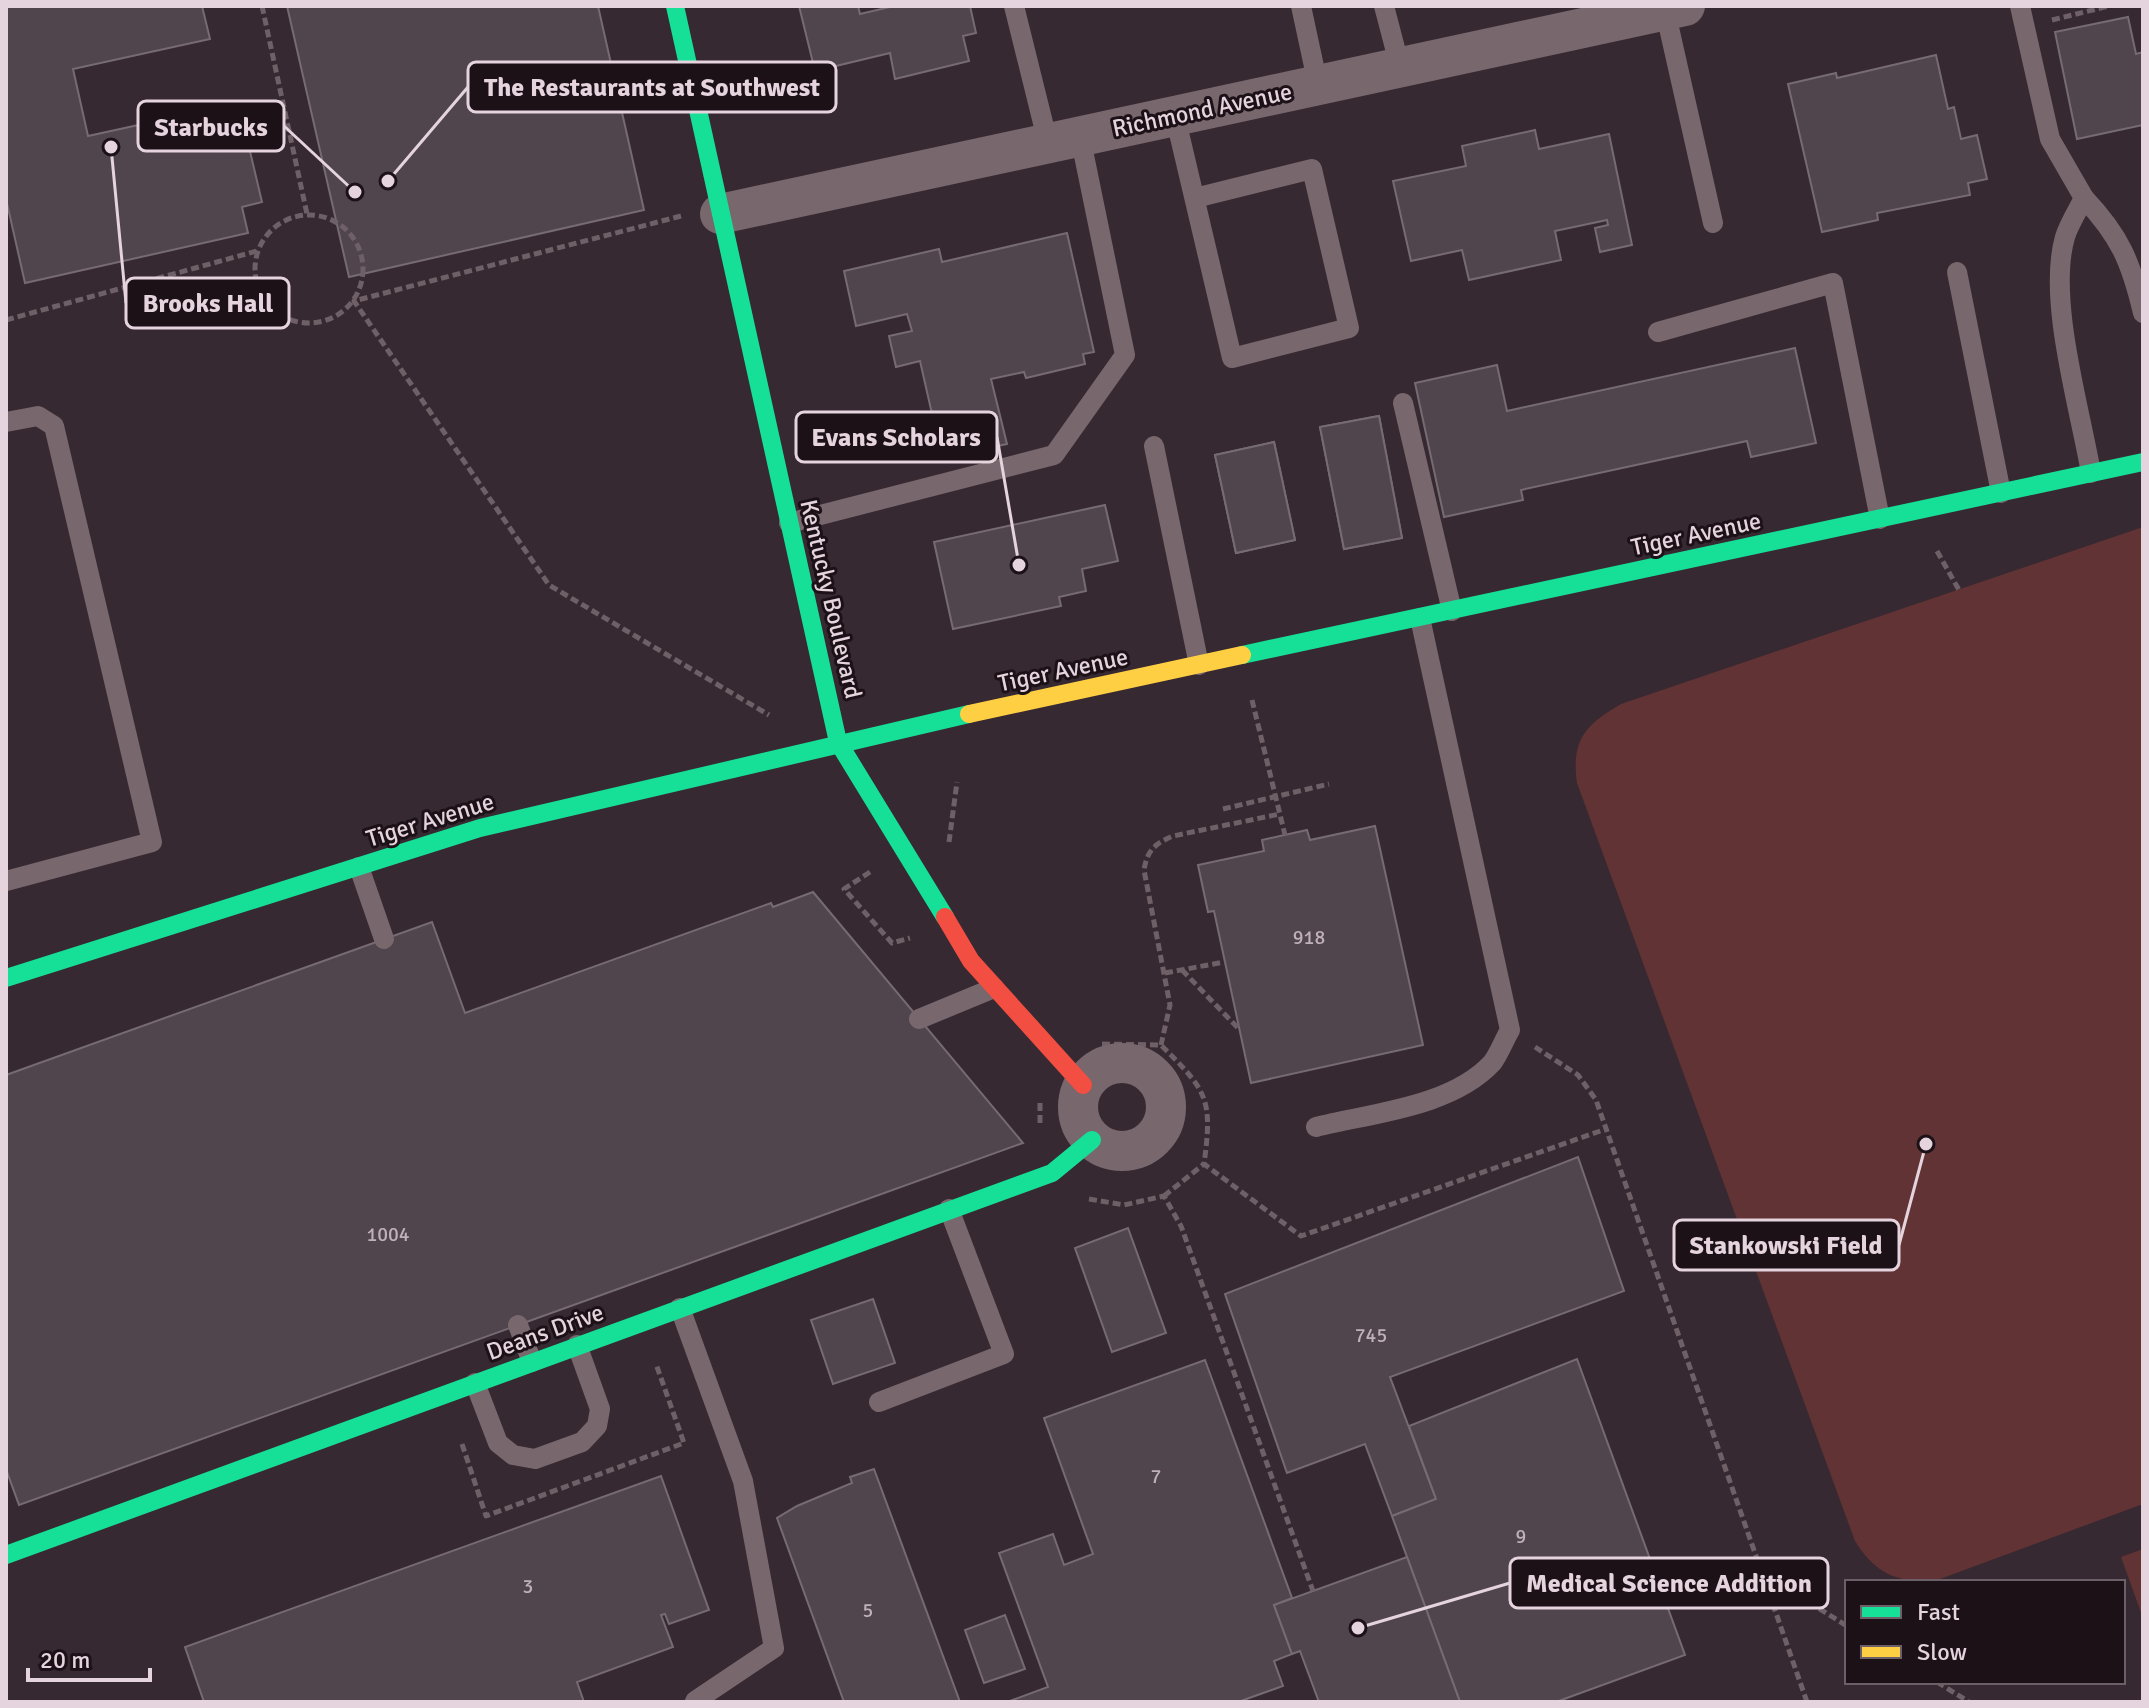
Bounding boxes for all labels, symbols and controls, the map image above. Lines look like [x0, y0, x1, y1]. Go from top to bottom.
callout: The Restaurants at Southwest [468, 62, 836, 112]
text: The Restaurants at Southwest [484, 72, 820, 104]
street label: Richmond Avenue [1109, 76, 1295, 144]
callout: Starbucks [138, 101, 284, 151]
text: Starbucks [154, 112, 268, 144]
callout: Brooks Hall [126, 278, 289, 328]
text: Brooks Hall [143, 288, 273, 320]
callout: Evans Scholars [796, 412, 997, 462]
text: Evans Scholars [811, 422, 981, 454]
street label: Kentucky Boulevard [794, 497, 868, 701]
street label: Tiger Avenue [1628, 506, 1764, 562]
street label: Tiger Avenue [995, 642, 1131, 698]
street label: Tiger Avenue [362, 786, 498, 854]
house number: 918 [1293, 925, 1325, 950]
callout: Stankowski Field [1674, 1220, 1899, 1270]
house number: 1004 [366, 1222, 410, 1247]
text: Stankowski Field [1689, 1230, 1883, 1262]
street label: Deans Drive [482, 1297, 608, 1367]
house number: 745 [1355, 1323, 1387, 1348]
house number: 7 [1151, 1464, 1161, 1489]
house number: 9 [1516, 1524, 1526, 1549]
callout: Medical Science Addition [1510, 1558, 1828, 1608]
text: Medical Science Addition [1526, 1568, 1812, 1600]
house number: 3 [523, 1574, 533, 1599]
legend [1845, 1580, 2125, 1684]
text: Fast [1917, 1597, 1960, 1627]
house number: 5 [863, 1598, 873, 1623]
scale bar [28, 1632, 150, 1682]
text: Slow [1917, 1637, 1967, 1667]
text: 20 m [40, 1645, 90, 1675]

